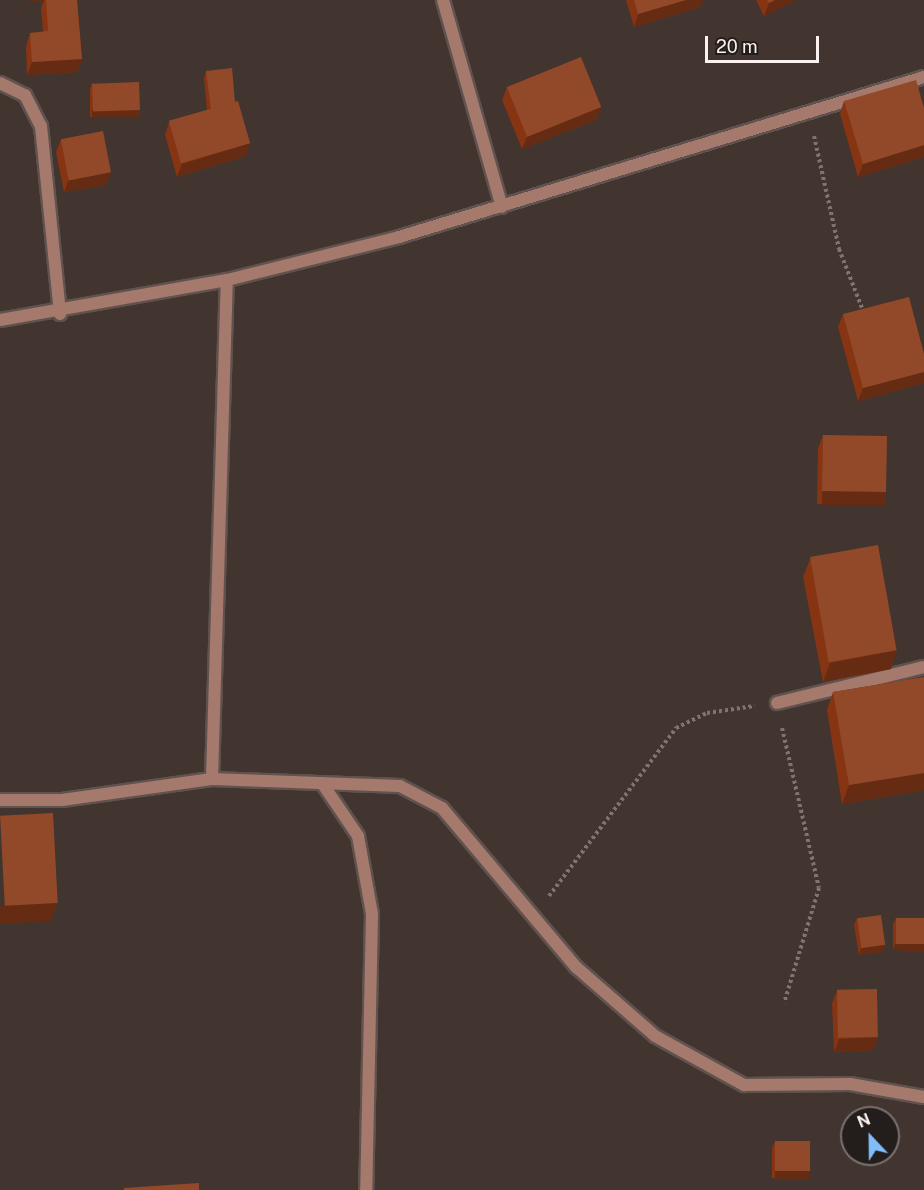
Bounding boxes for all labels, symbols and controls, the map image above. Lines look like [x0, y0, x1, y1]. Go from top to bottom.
scale bar [708, 24, 822, 62]
text: 20 m [716, 36, 758, 57]
north arrow [840, 1106, 900, 1166]
text: N [854, 1110, 873, 1132]

